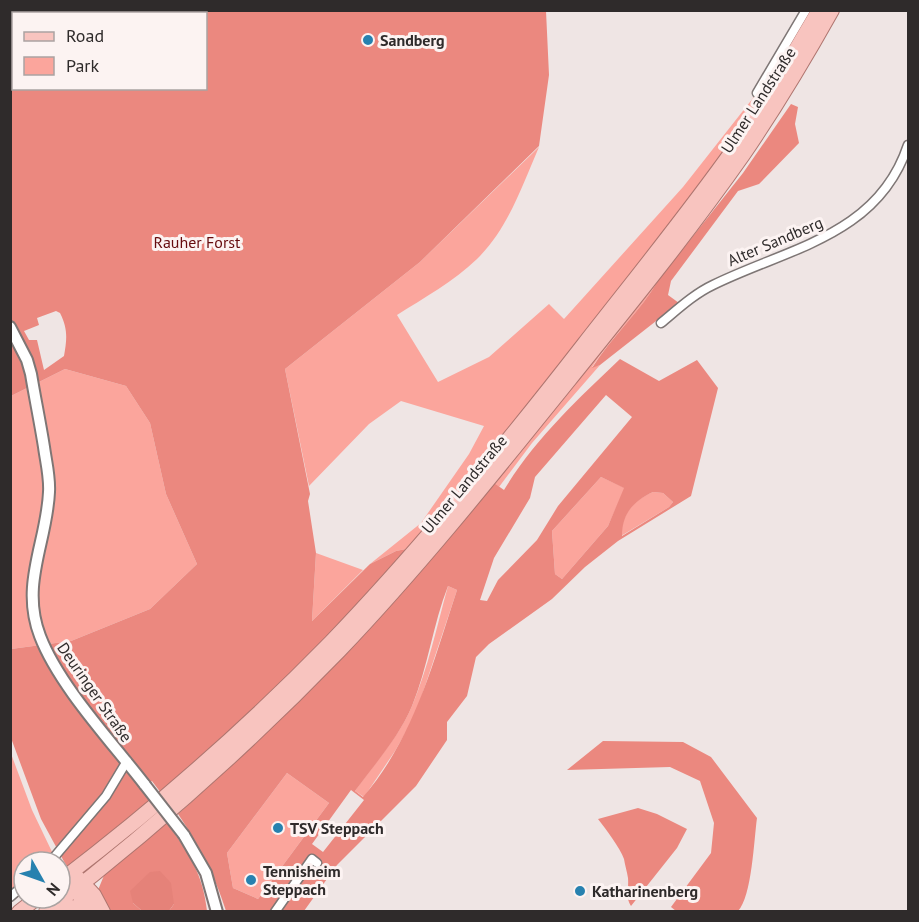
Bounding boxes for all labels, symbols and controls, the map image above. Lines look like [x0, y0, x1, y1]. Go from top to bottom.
legend [12, 12, 207, 90]
text: Road [66, 24, 104, 47]
place label: Sandberg [380, 30, 445, 50]
marker: Sandberg [361, 33, 375, 47]
street label: Ulmer Landstraße [716, 43, 800, 157]
text: Park [66, 54, 99, 77]
street label: Alter Sandberg [724, 212, 826, 270]
park label: Rauher Forst [154, 232, 241, 252]
street label: Ulmer Landstraße [417, 431, 511, 537]
street label: Deuringer Straße [53, 638, 137, 746]
place label: TSV Steppach [290, 818, 384, 838]
marker: TSV Steppach [271, 821, 285, 835]
north arrow [12, 850, 72, 910]
place label: Tennisheim Steppach [263, 861, 341, 899]
marker: Tennisheim Steppach [244, 873, 258, 887]
text: N [42, 879, 65, 900]
place label: Katharinenberg [592, 881, 698, 901]
marker: Katharinenberg [573, 884, 587, 898]

